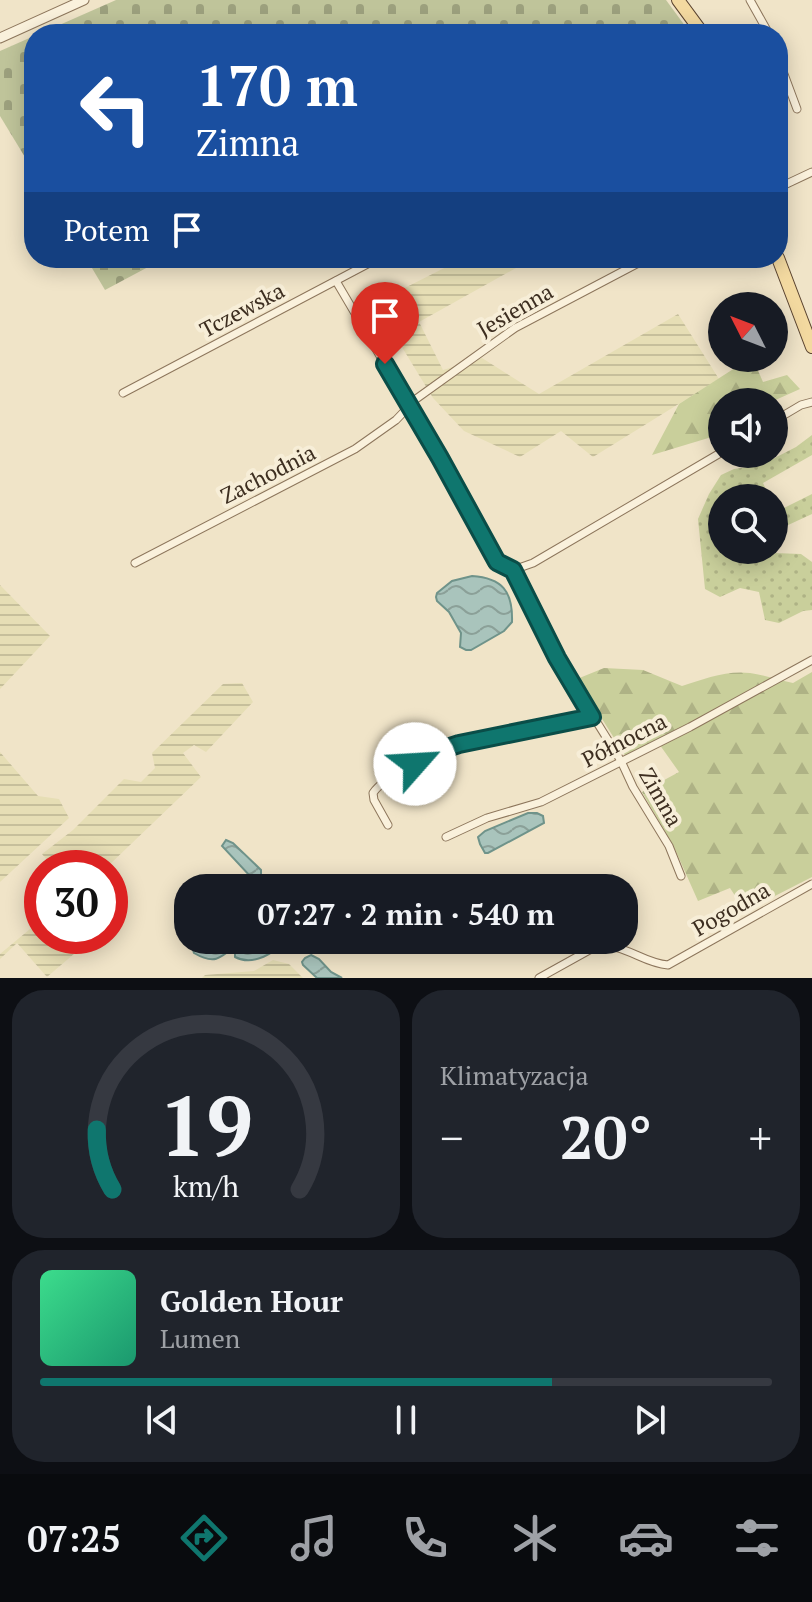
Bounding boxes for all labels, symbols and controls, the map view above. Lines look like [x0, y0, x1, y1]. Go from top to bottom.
text: 170 m [196, 48, 358, 122]
icon: left [64, 56, 168, 160]
text: Zimna [196, 119, 299, 166]
icon: arrive [165, 208, 209, 252]
text: Potem [64, 210, 149, 250]
street label: Tczewska [195, 275, 289, 344]
street label: Jesienna [472, 276, 558, 343]
pin [351, 282, 419, 364]
north arrow [708, 292, 788, 372]
map controls [708, 292, 788, 564]
icon: arrive [363, 294, 407, 338]
button: sound [708, 388, 788, 468]
street label: Zachodnia [215, 437, 320, 510]
button: search [708, 484, 788, 564]
street label: Północna [576, 706, 671, 773]
position arrow [373, 722, 457, 806]
street label: Zimna [633, 762, 690, 831]
speed limit sign: 30 [24, 850, 128, 954]
street label: Pogodna [687, 875, 775, 942]
text: 07:27 · 2 min · 540 m [258, 894, 554, 934]
text: Klimatyzacja [440, 1058, 589, 1092]
text: 19 [159, 1070, 253, 1180]
text: 20° [560, 1097, 652, 1176]
text: − [440, 1108, 463, 1167]
text: + [749, 1108, 772, 1167]
text: km/h [173, 1167, 239, 1205]
text: Golden Hour [160, 1281, 343, 1321]
text: Lumen [160, 1321, 240, 1355]
icon: previous [140, 1398, 184, 1442]
icon: pause [384, 1398, 428, 1442]
icon: next [628, 1398, 672, 1442]
icon: directions [176, 1510, 232, 1566]
icon: music [286, 1510, 342, 1566]
icon: phone [397, 1510, 453, 1566]
icon: climate [507, 1510, 563, 1566]
icon: car [618, 1510, 674, 1566]
icon: filters [729, 1510, 785, 1566]
text: 07:25 [27, 1515, 121, 1562]

